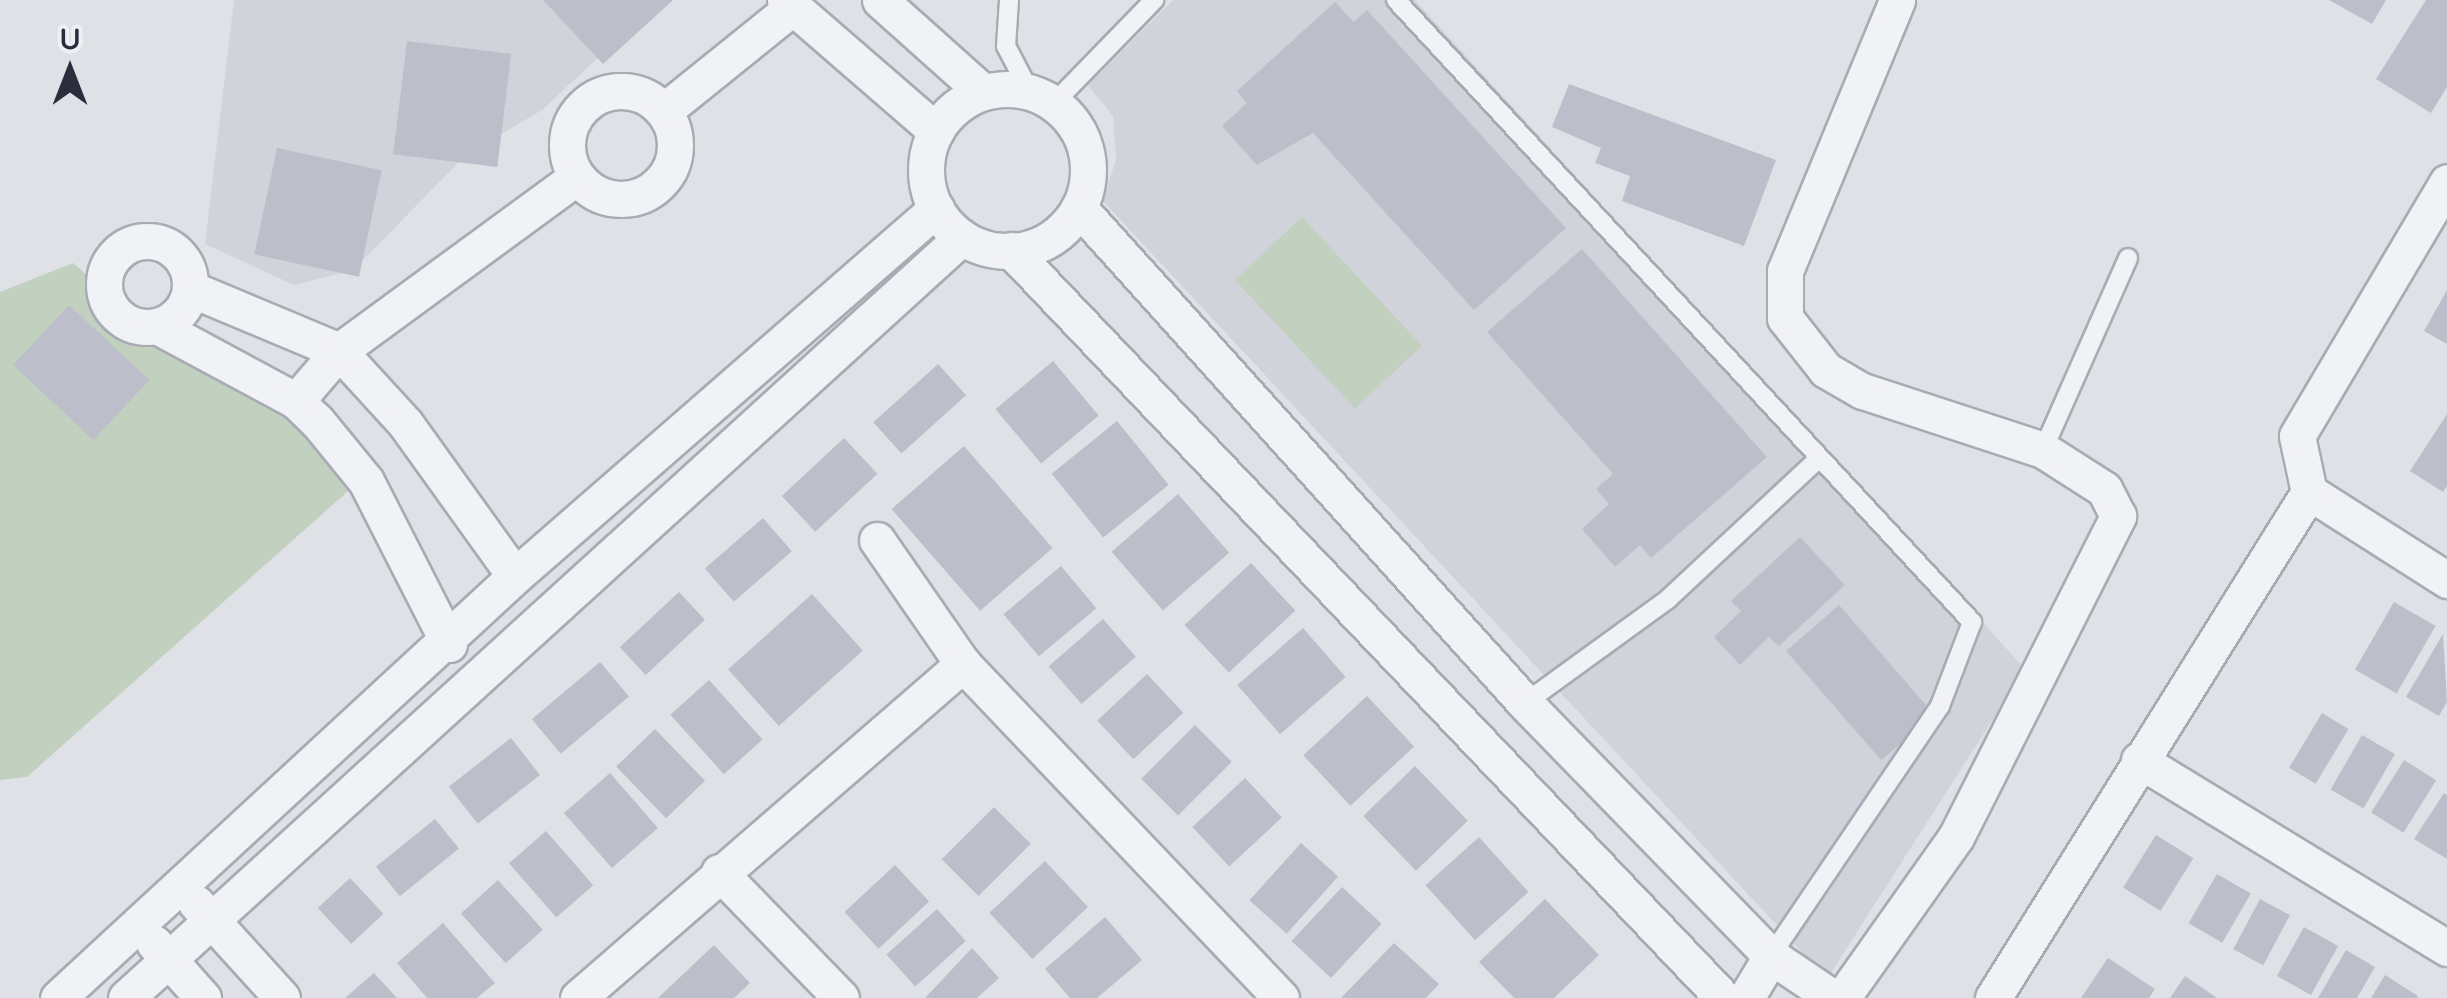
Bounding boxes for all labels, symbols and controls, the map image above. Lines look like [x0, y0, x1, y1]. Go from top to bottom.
north arrow [20, 20, 120, 120]
text: U [59, 23, 81, 57]

